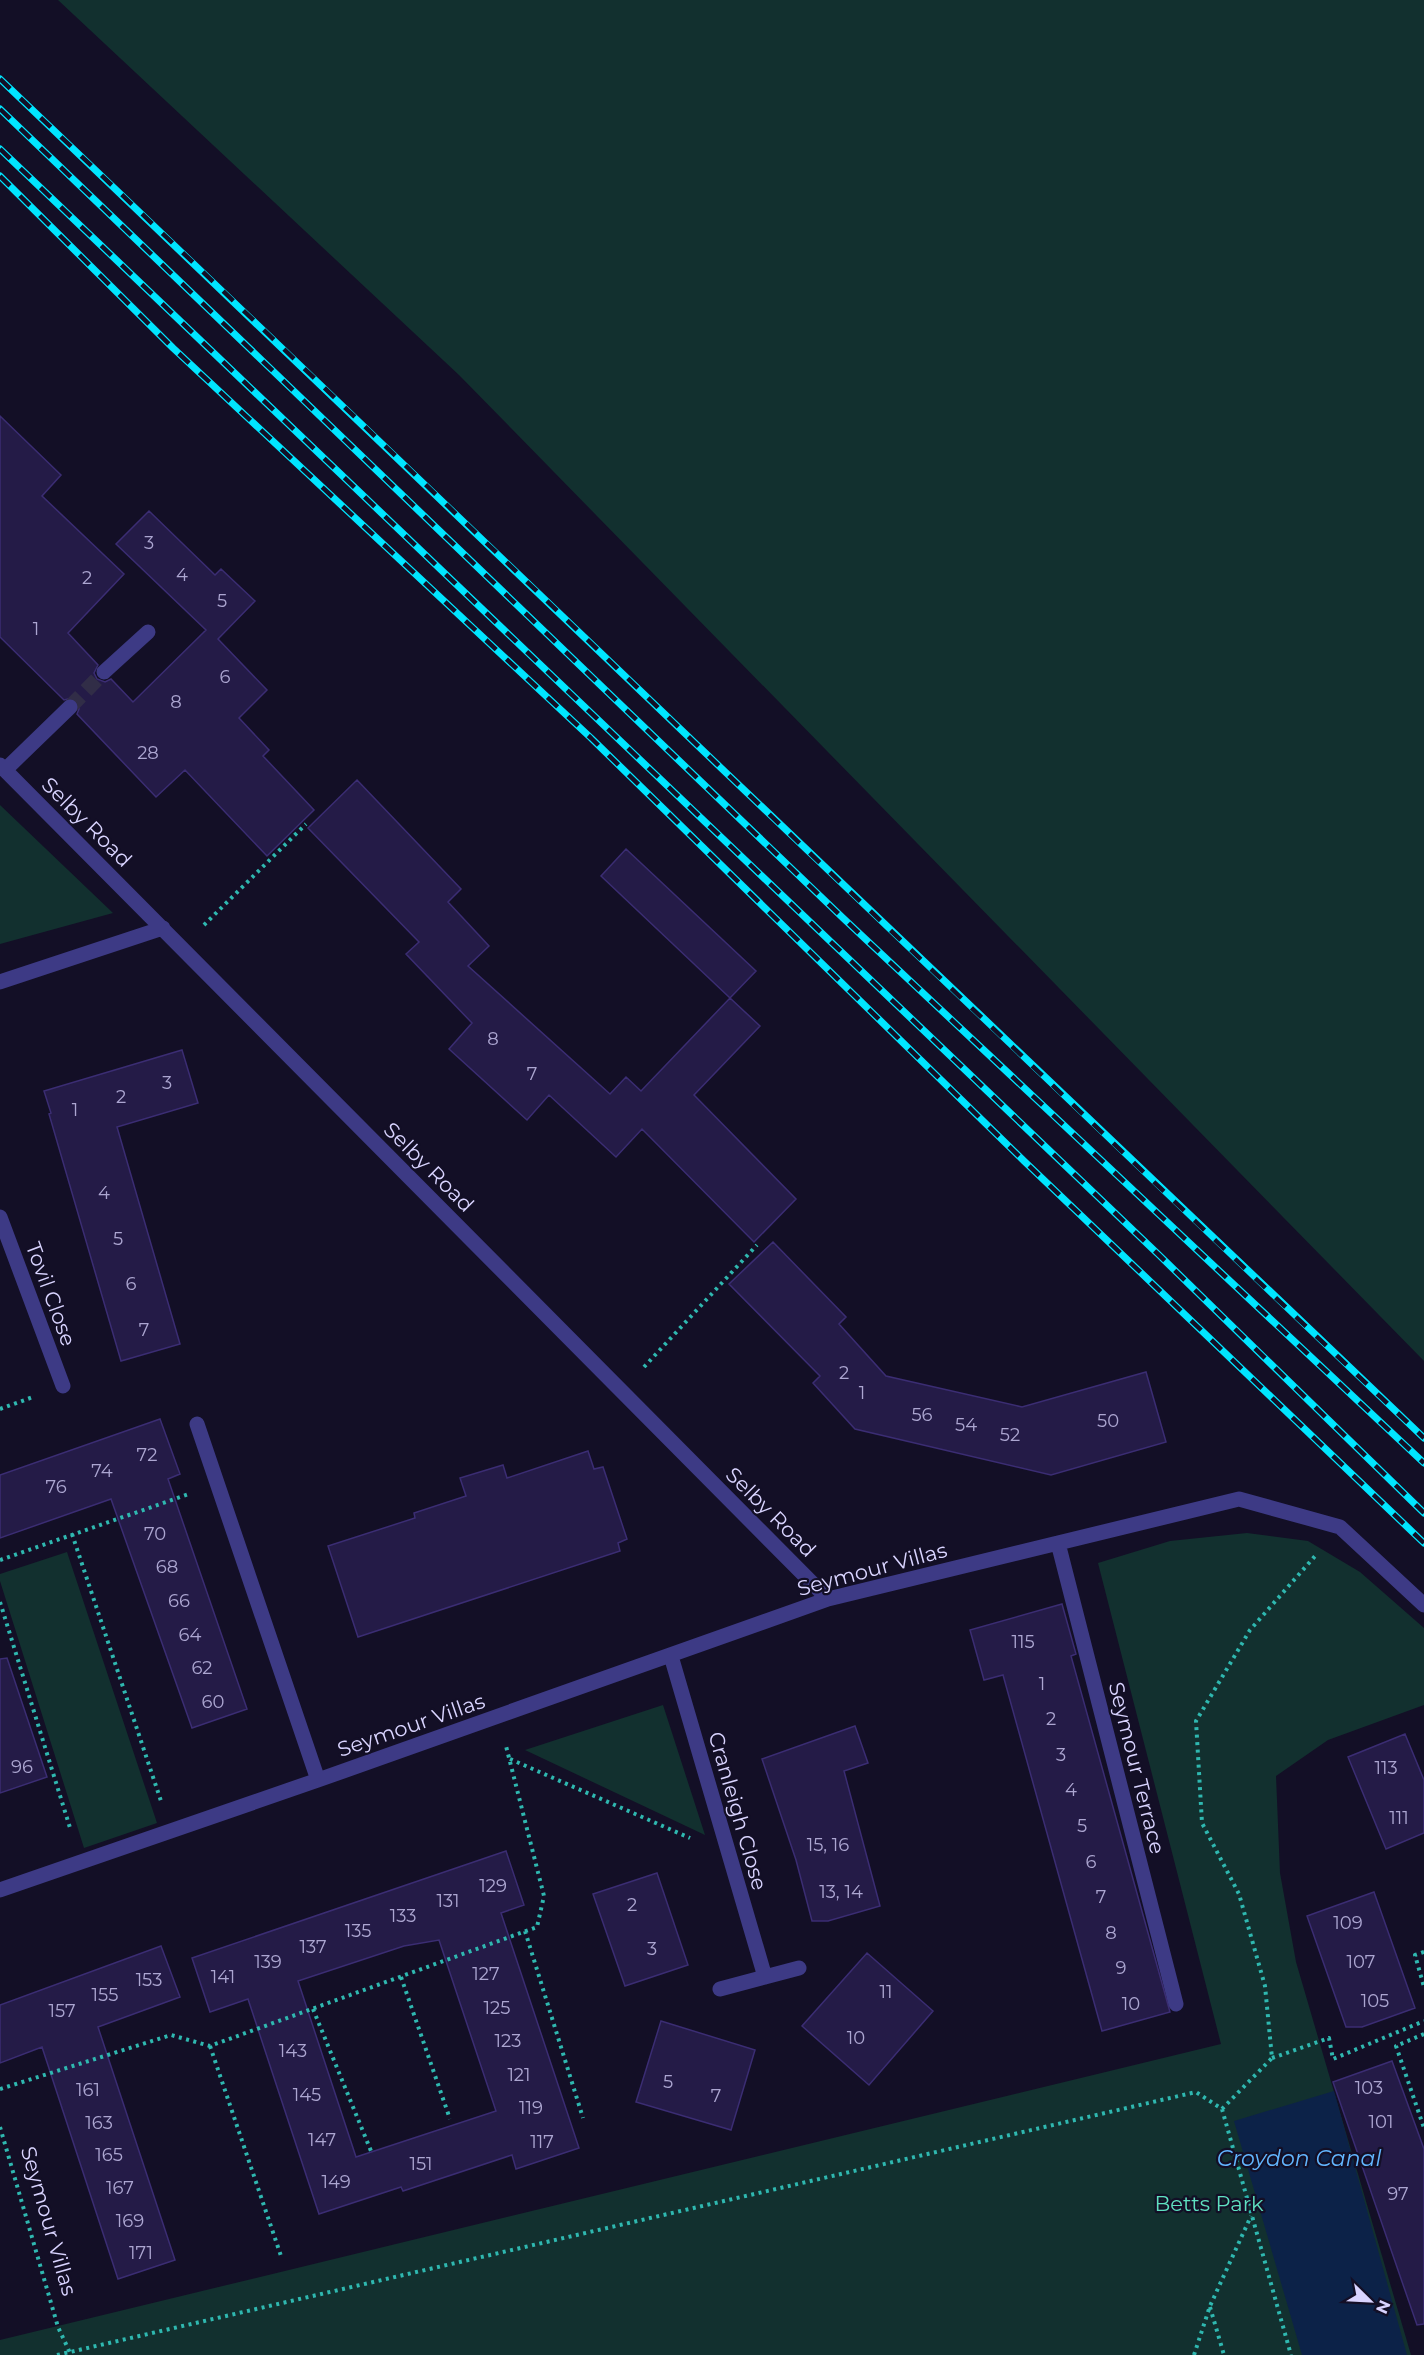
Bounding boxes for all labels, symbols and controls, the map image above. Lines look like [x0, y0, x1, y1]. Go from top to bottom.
house number: 3 [144, 532, 154, 554]
house number: 4 [176, 564, 188, 586]
house number: 2 [82, 567, 92, 589]
house number: 5 [217, 590, 227, 612]
house number: 1 [33, 618, 39, 640]
house number: 6 [220, 666, 231, 688]
house number: 8 [170, 691, 182, 713]
house number: 28 [137, 742, 159, 764]
street label: Selby Road [37, 772, 137, 872]
house number: 8 [487, 1028, 499, 1050]
house number: 7 [527, 1063, 537, 1085]
house number: 3 [162, 1072, 172, 1094]
house number: 2 [116, 1086, 126, 1108]
house number: 1 [72, 1099, 78, 1121]
street label: Selby Road [379, 1117, 479, 1217]
house number: 4 [98, 1182, 110, 1204]
house number: 5 [113, 1228, 123, 1250]
street label: Tovil Close [21, 1239, 81, 1349]
house number: 6 [126, 1273, 137, 1295]
house number: 7 [139, 1319, 149, 1341]
house number: 2 [839, 1362, 849, 1384]
house number: 1 [859, 1382, 865, 1404]
house number: 56 [911, 1404, 933, 1426]
house number: 50 [1097, 1410, 1119, 1432]
house number: 54 [955, 1414, 977, 1436]
house number: 52 [1000, 1424, 1020, 1446]
house number: 72 [137, 1444, 157, 1466]
house number: 74 [91, 1460, 113, 1482]
street label: Selby Road [721, 1462, 821, 1562]
house number: 76 [45, 1476, 67, 1498]
house number: 70 [144, 1523, 166, 1545]
street label: Seymour Villas [794, 1537, 950, 1601]
house number: 68 [156, 1556, 178, 1578]
house number: 66 [168, 1590, 190, 1612]
house number: 64 [179, 1624, 202, 1646]
house number: 115 [1011, 1631, 1035, 1653]
house number: 62 [191, 1657, 213, 1679]
house number: 1 [1039, 1673, 1045, 1695]
street label: Seymour Terrace [1104, 1679, 1170, 1857]
street label: Seymour Villas [334, 1688, 488, 1762]
house number: 60 [202, 1691, 224, 1713]
house number: 2 [1046, 1708, 1056, 1730]
street label: Cranleigh Close [703, 1729, 773, 1893]
house number: 3 [1056, 1744, 1066, 1766]
house number: 96 [11, 1756, 33, 1778]
house number: 113 [1374, 1757, 1398, 1779]
house number: 4 [1065, 1779, 1077, 1801]
house number: 111 [1389, 1807, 1409, 1829]
house number: 5 [1077, 1815, 1087, 1837]
house number: 15, 16 [807, 1834, 849, 1856]
house number: 6 [1086, 1851, 1097, 1873]
house number: 129 [479, 1875, 507, 1897]
house number: 13, 14 [819, 1881, 863, 1903]
house number: 7 [1096, 1886, 1106, 1908]
house number: 131 [436, 1890, 460, 1912]
house number: 2 [627, 1894, 637, 1916]
house number: 133 [390, 1905, 416, 1927]
house number: 109 [1333, 1912, 1363, 1934]
house number: 135 [345, 1920, 371, 1942]
house number: 8 [1105, 1922, 1117, 1944]
house number: 137 [299, 1936, 327, 1958]
house number: 3 [647, 1938, 657, 1960]
house number: 139 [254, 1951, 282, 1973]
house number: 107 [1347, 1951, 1375, 1973]
house number: 9 [1116, 1957, 1127, 1979]
house number: 127 [472, 1963, 500, 1985]
house number: 141 [211, 1966, 235, 1988]
house number: 153 [136, 1969, 162, 1991]
house number: 11 [880, 1981, 893, 2003]
house number: 155 [92, 1984, 118, 2006]
house number: 105 [1361, 1990, 1389, 2012]
house number: 10 [1122, 1993, 1140, 2015]
house number: 125 [484, 1997, 510, 2019]
house number: 157 [48, 2000, 76, 2022]
house number: 10 [847, 2027, 865, 2049]
house number: 123 [495, 2030, 521, 2052]
house number: 143 [279, 2040, 307, 2062]
house number: 121 [507, 2064, 531, 2086]
house number: 5 [663, 2071, 673, 2093]
house number: 103 [1355, 2077, 1383, 2099]
house number: 161 [76, 2079, 100, 2101]
house number: 145 [293, 2084, 321, 2106]
house number: 7 [711, 2085, 721, 2107]
house number: 119 [519, 2097, 543, 2119]
house number: 101 [1369, 2111, 1393, 2133]
house number: 163 [85, 2112, 113, 2134]
house number: 147 [308, 2129, 336, 2151]
house number: 117 [530, 2131, 554, 2153]
street label: Seymour Villas [16, 2143, 82, 2299]
house number: 165 [95, 2144, 123, 2166]
water label: Croydon Canal [1217, 2145, 1381, 2172]
house number: 151 [409, 2153, 433, 2175]
house number: 149 [321, 2171, 351, 2193]
house number: 167 [106, 2177, 134, 2199]
house number: 97 [1387, 2183, 1409, 2205]
park label: Betts Park [1155, 2191, 1264, 2216]
house number: 169 [116, 2210, 144, 2232]
house number: 171 [129, 2242, 153, 2264]
north arrow [1340, 2271, 1400, 2331]
text: N [1372, 2297, 1395, 2317]

